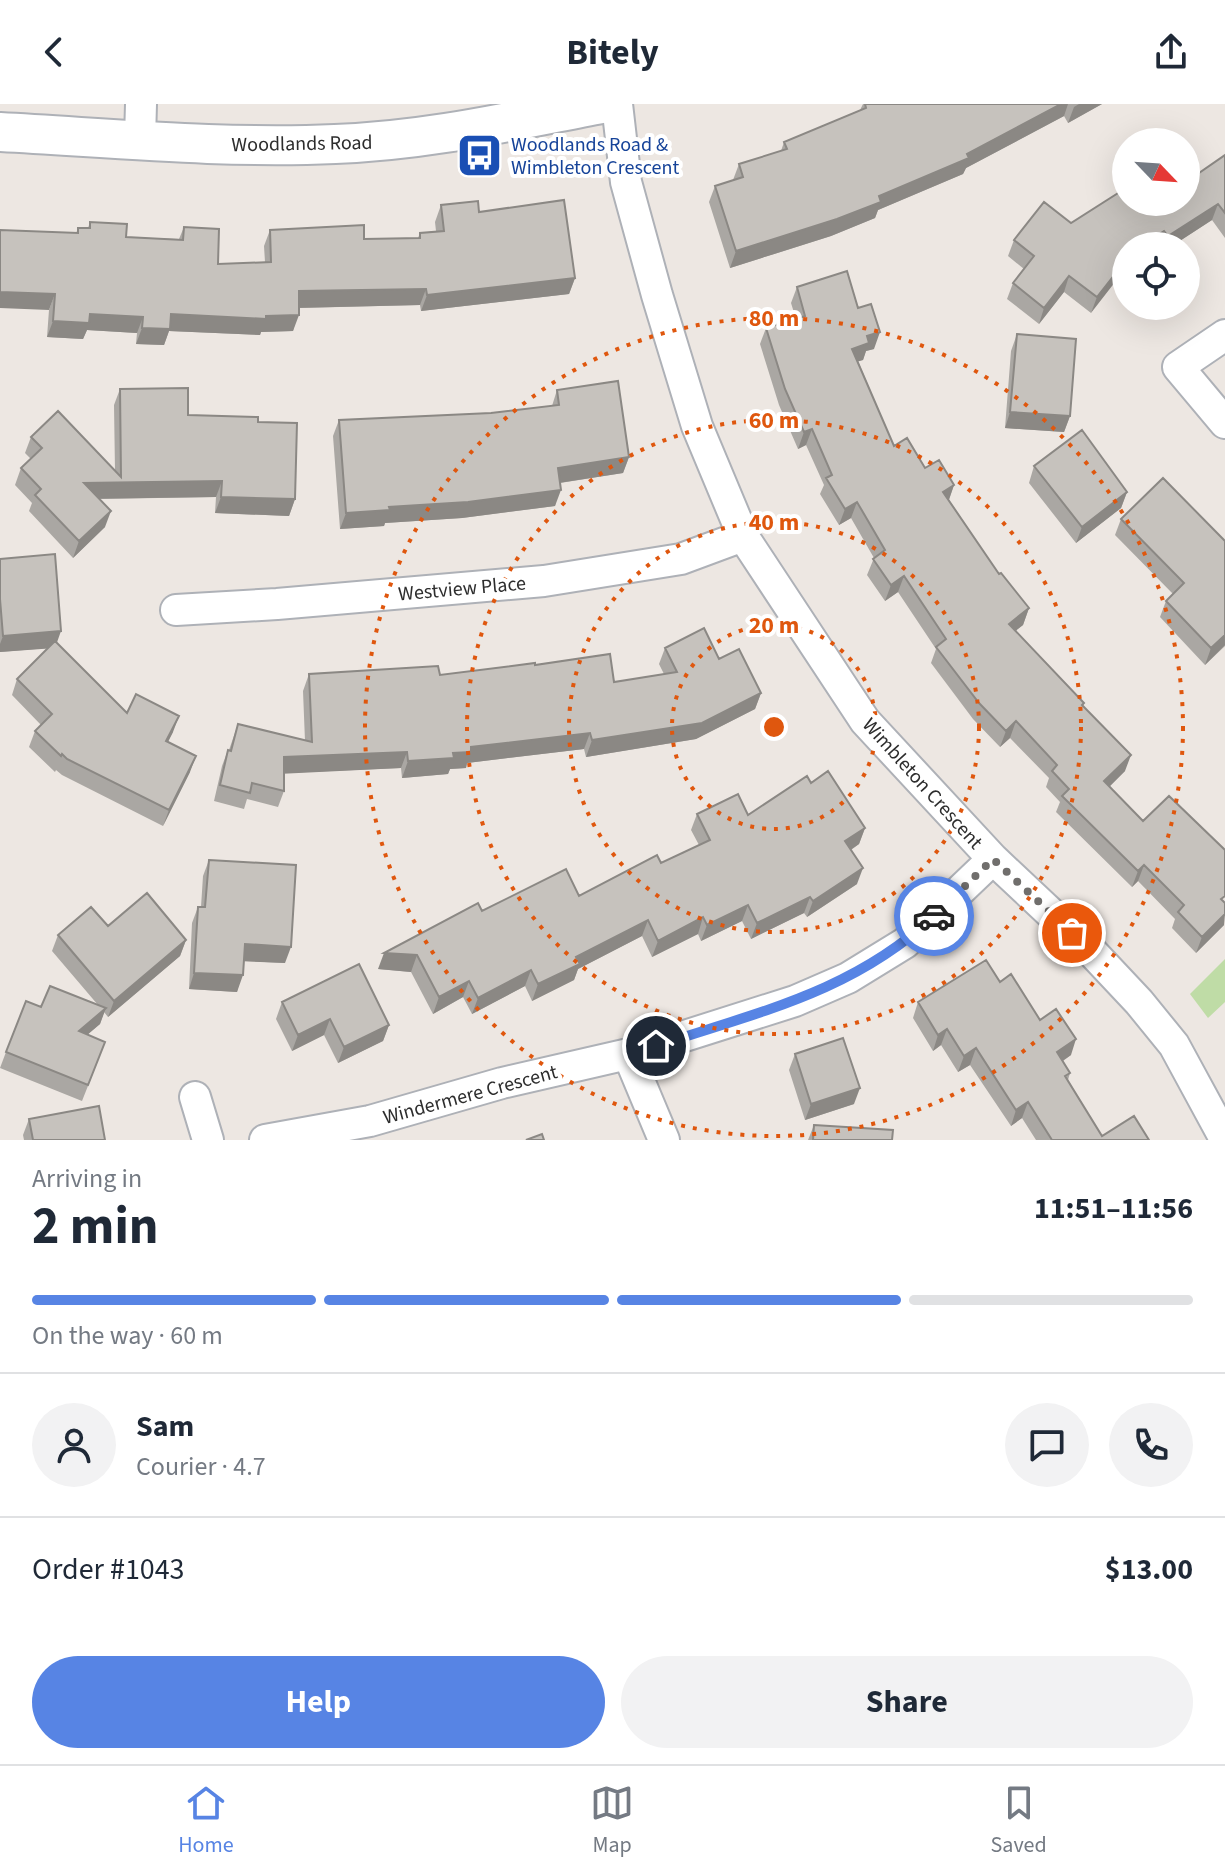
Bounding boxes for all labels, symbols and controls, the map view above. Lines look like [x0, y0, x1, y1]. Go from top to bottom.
text: Bitely [566, 27, 659, 78]
icon: back [32, 30, 76, 74]
icon: share [1149, 30, 1193, 74]
north arrow [1112, 128, 1200, 216]
map controls [1112, 128, 1200, 320]
street label: Woodlands Road [231, 129, 373, 159]
bus stop icon: Woodlands Road & Wimbleton Crescent [456, 131, 504, 179]
place label: Woodlands Road & Wimbleton Crescent [511, 131, 679, 182]
button: locate [1112, 232, 1200, 320]
text: 80 m [749, 301, 799, 336]
text: 60 m [749, 403, 799, 438]
text: 40 m [749, 505, 799, 540]
street label: Westview Place [397, 569, 527, 609]
text: 20 m [749, 608, 799, 643]
street label: Wimbleton Crescent [856, 712, 989, 856]
centre of rings [760, 713, 788, 741]
courier [894, 876, 974, 956]
icon: car [912, 894, 956, 938]
pin [1038, 899, 1106, 967]
icon: bag [1050, 911, 1094, 955]
pin [622, 1012, 690, 1080]
icon: home [634, 1024, 678, 1068]
street label: Windermere Crescent [380, 1058, 561, 1132]
text: Arriving in [32, 1160, 142, 1197]
text: 11:51–11:56 [1034, 1187, 1193, 1230]
text: 2 min [32, 1190, 159, 1264]
text: On the way · 60 m [32, 1317, 223, 1354]
button: person [32, 1403, 116, 1487]
button: chat [1005, 1403, 1089, 1487]
button: phone [1109, 1403, 1193, 1487]
text: Sam [136, 1405, 194, 1448]
text: Courier · 4.7 [136, 1448, 266, 1485]
text: Order #1043 [32, 1548, 185, 1591]
text: $13.00 [1105, 1548, 1193, 1591]
button: Help [32, 1656, 605, 1748]
button: Share [621, 1656, 1193, 1748]
tab: Home [178, 1781, 234, 1861]
tab: Map [590, 1781, 634, 1861]
tab: Saved [991, 1781, 1047, 1861]

